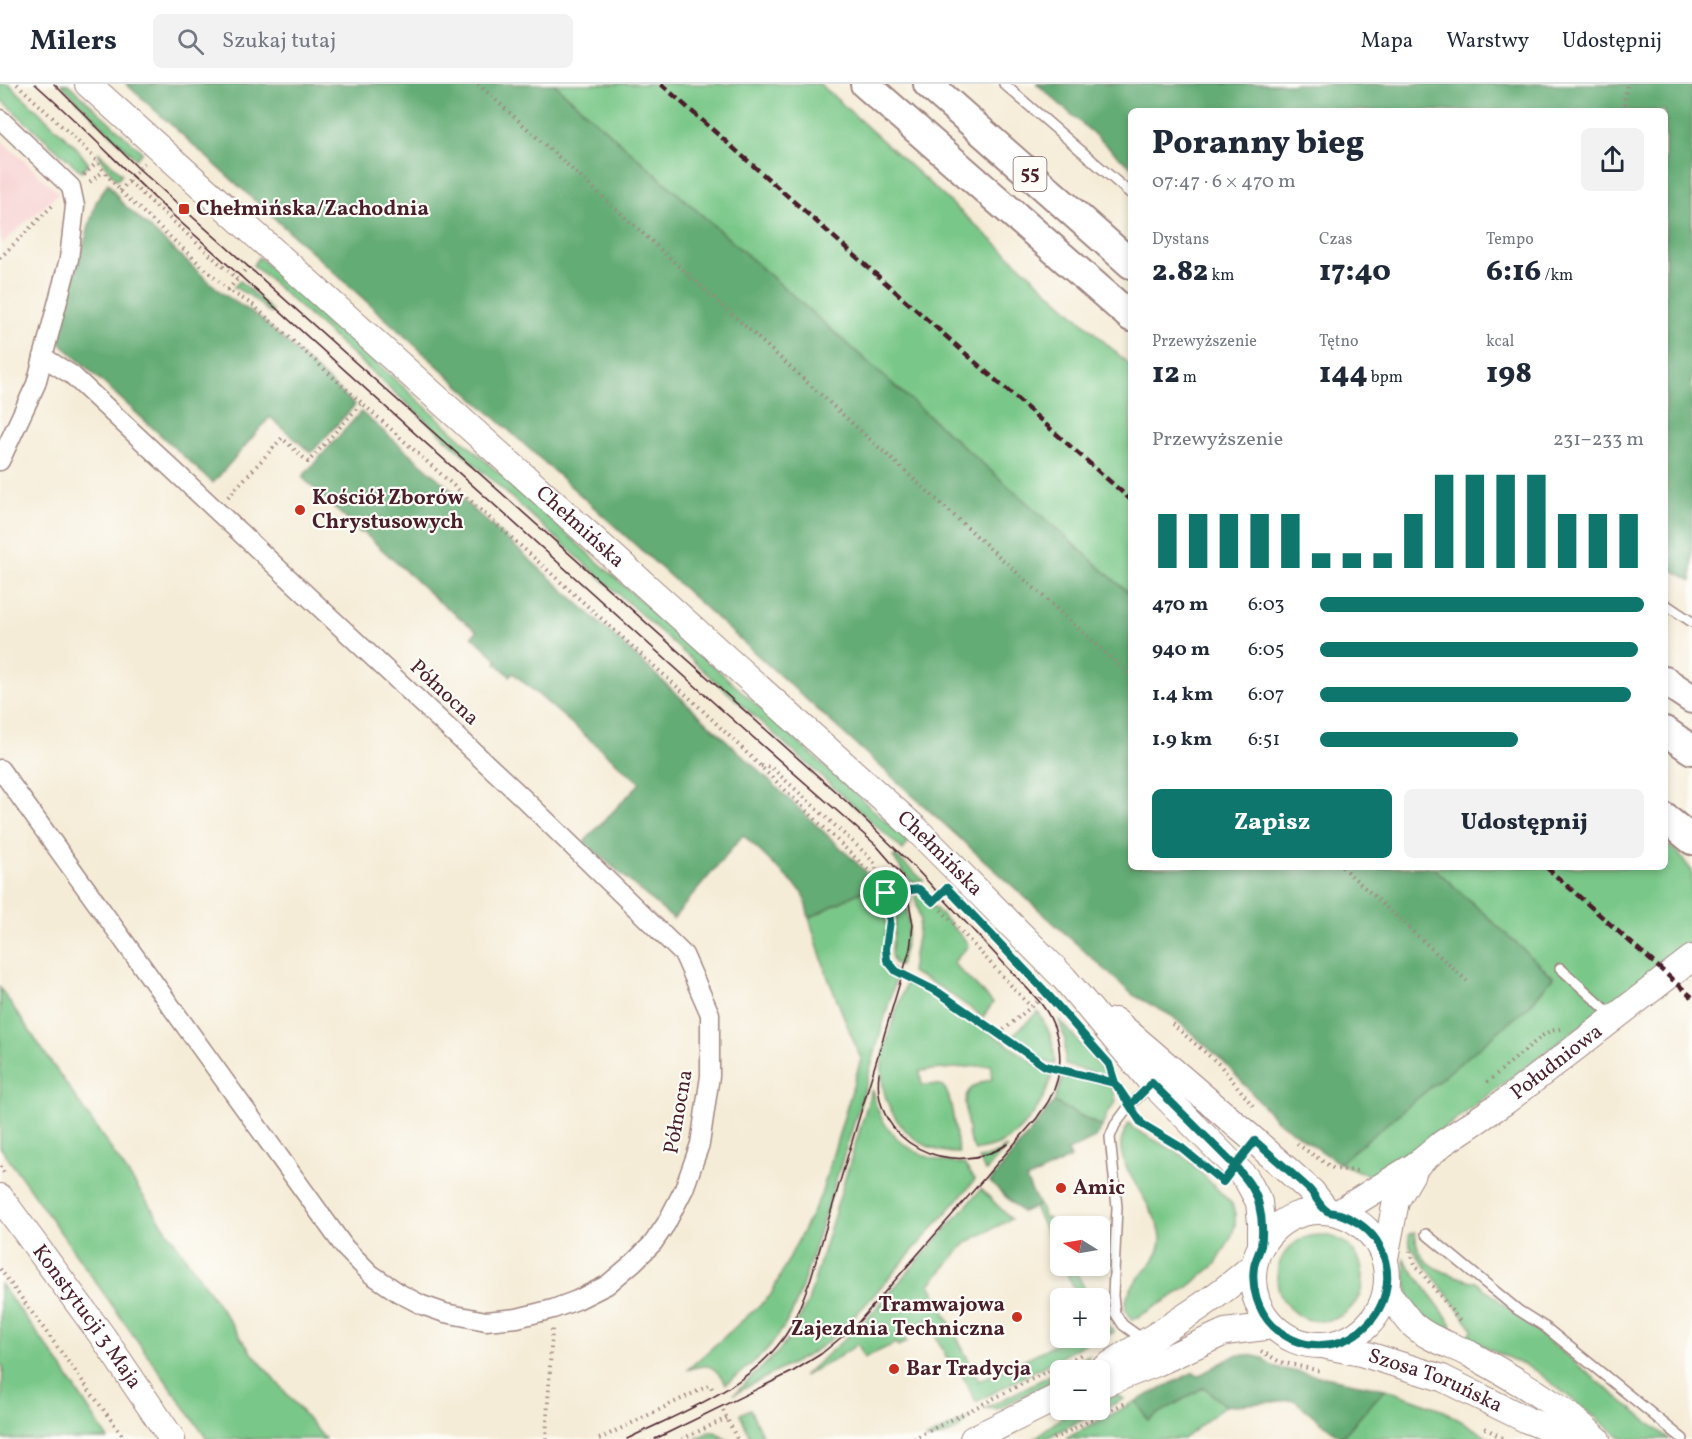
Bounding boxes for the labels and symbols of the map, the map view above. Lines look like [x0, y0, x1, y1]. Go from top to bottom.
road number: 55 [1014, 157, 1046, 191]
place label: Chełmińska/Zachodnia [196, 195, 429, 224]
marker: Chełmińska/Zachodnia [177, 202, 191, 216]
street label: Chełmińska [529, 479, 631, 575]
place label: Kościół Zborów Chrystusowych [312, 484, 464, 537]
marker: Kościół Zborów Chrystusowych [293, 503, 307, 517]
street label: Północna [403, 653, 485, 733]
street label: Chełmińska [890, 804, 989, 903]
pin [860, 867, 911, 918]
street label: Południowa [1504, 1017, 1609, 1107]
street label: Północna [657, 1068, 701, 1156]
place label: Amic [1073, 1174, 1125, 1203]
marker: Amic [1054, 1181, 1068, 1195]
north arrow [1050, 1216, 1110, 1276]
street label: Konstytucji 3 Maja [25, 1239, 149, 1395]
place label: Tramwajowa Zajezdnia Techniczna [791, 1291, 1005, 1344]
marker: Tramwajowa Zajezdnia Techniczna [1010, 1310, 1024, 1324]
street label: Szosa Toruńska [1364, 1342, 1507, 1420]
place label: Bar Tradycja [906, 1355, 1031, 1384]
marker: Bar Tradycja [887, 1362, 901, 1376]

